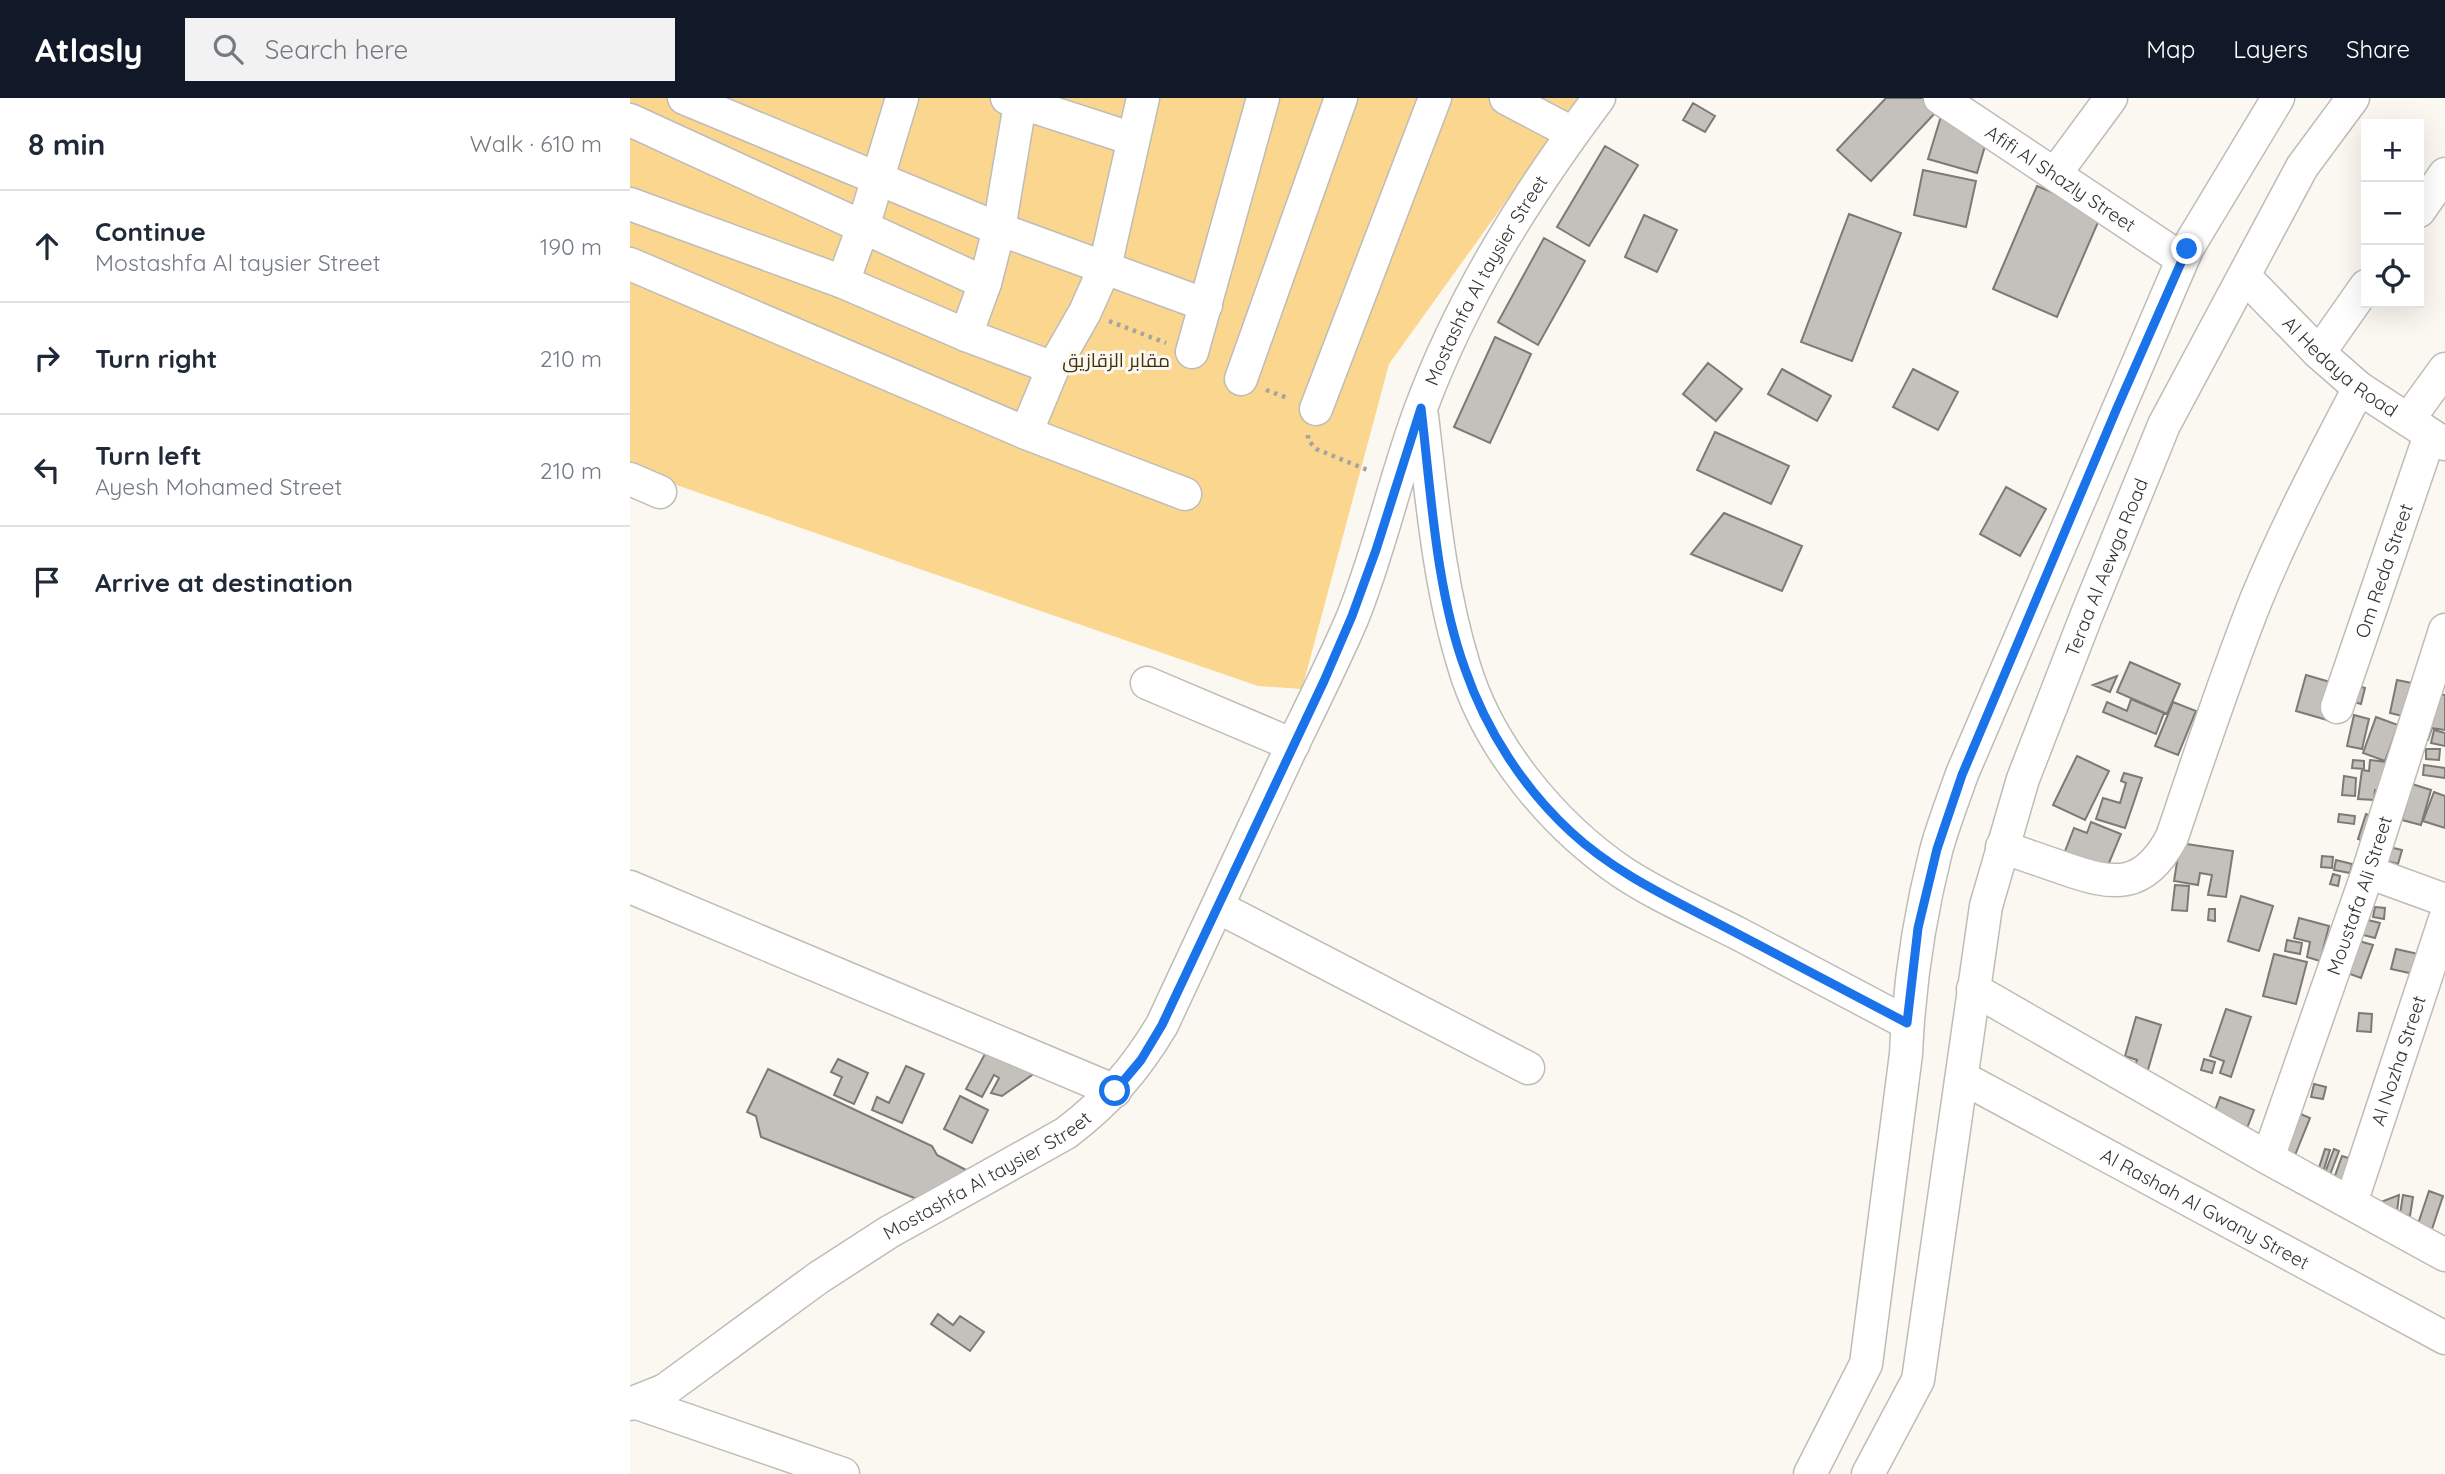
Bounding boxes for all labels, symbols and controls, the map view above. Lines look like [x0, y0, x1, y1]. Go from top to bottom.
search box [185, 18, 675, 81]
text: Atlasly [35, 29, 143, 70]
icon: search [209, 30, 247, 68]
text: Search here [265, 33, 408, 66]
text: Map [2146, 34, 2195, 64]
text: Layers [2233, 34, 2308, 64]
text: Share [2346, 34, 2410, 64]
map controls [2361, 119, 2424, 308]
button: + [2361, 119, 2424, 182]
street label: Afifi Al Shazly Street [1981, 120, 2140, 237]
text: 8 min [28, 125, 105, 163]
text: Walk · 610 m [470, 129, 602, 158]
street label: Mostashfa Al taysier Street [1419, 170, 1553, 389]
button: − [2361, 182, 2424, 245]
text: Continue [95, 215, 206, 248]
icon: ahead [28, 227, 66, 265]
text: 190 m [540, 232, 602, 261]
route end [2171, 233, 2202, 264]
button: locate [2361, 245, 2424, 308]
text: Mostashfa Al taysier Street [95, 248, 381, 277]
street label: Al Hedaya Road [2278, 311, 2402, 422]
icon: right [28, 339, 66, 377]
text: Turn right [95, 342, 217, 375]
text: 210 m [540, 344, 602, 373]
park label: مقابر الزقازيق [1062, 348, 1170, 373]
text: Turn left [95, 439, 202, 472]
icon: left [28, 451, 66, 489]
text: 210 m [540, 456, 602, 485]
text: Ayesh Mohamed Street [95, 472, 342, 501]
street label: Teraa Al Aewga Road [2060, 475, 2153, 660]
street label: Om Reda Street [2349, 500, 2418, 641]
icon: arrive [28, 563, 66, 601]
text: Arrive at destination [95, 566, 353, 599]
street label: Moustafa Ali Street [2321, 813, 2397, 978]
street label: Al Nozha Street [2365, 992, 2431, 1129]
route start [1099, 1075, 1130, 1106]
street label: Mostashfa Al taysier Street [879, 1106, 1096, 1245]
street label: Al Rashah Al Gwany Street [2097, 1143, 2313, 1274]

